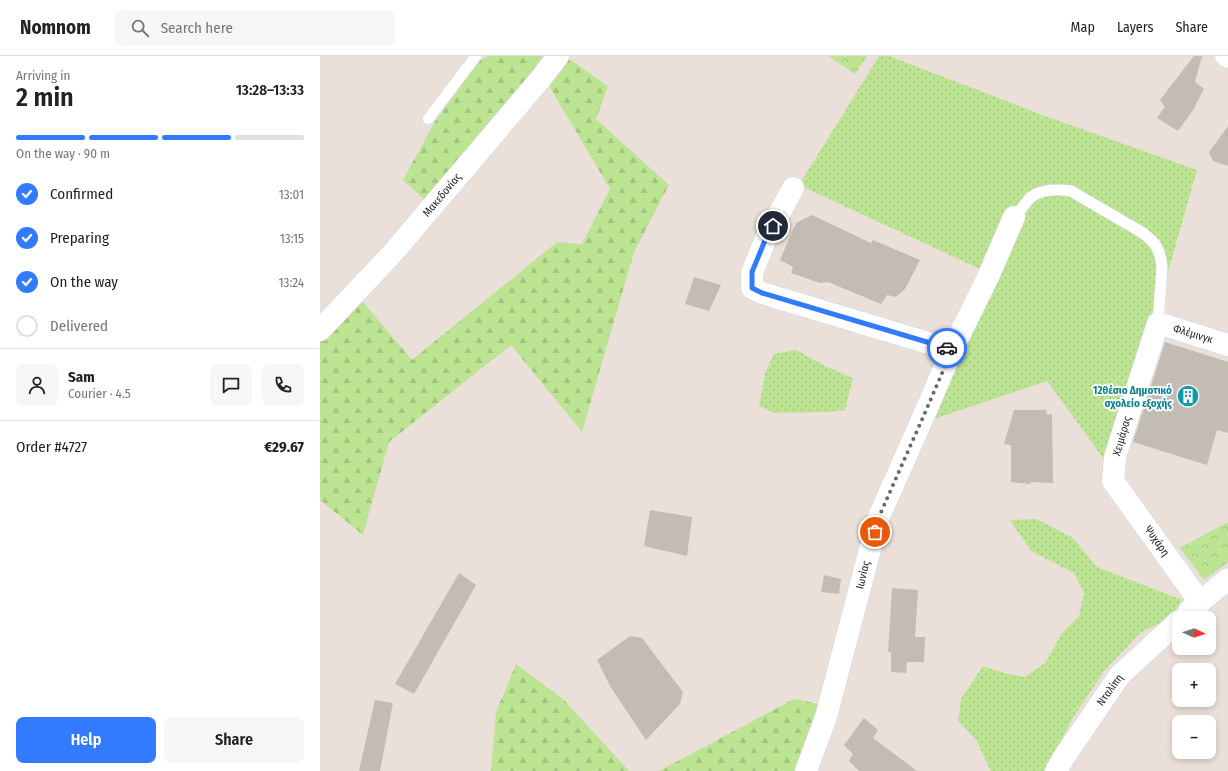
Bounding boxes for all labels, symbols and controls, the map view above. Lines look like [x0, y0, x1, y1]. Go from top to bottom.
search box [115, 10, 395, 46]
text: Nomnom [20, 16, 91, 39]
icon: search [129, 17, 151, 39]
text: Search here [161, 19, 233, 37]
text: Map [1071, 19, 1095, 36]
text: Layers [1117, 19, 1153, 36]
text: Share [1175, 19, 1208, 36]
text: Arriving in [16, 68, 70, 83]
text: 13:28–13:33 [236, 81, 304, 99]
text: 2 min [16, 82, 74, 113]
text: On the way · 90 m [16, 146, 110, 161]
street label: Μακεδονίας [420, 170, 464, 219]
icon: check [16, 183, 38, 205]
text: Confirmed [50, 185, 113, 203]
text: 13:01 [279, 187, 304, 202]
pin [756, 209, 790, 243]
icon: home [762, 215, 784, 237]
icon: check [16, 227, 38, 249]
text: Preparing [50, 229, 109, 247]
text: 13:15 [280, 231, 304, 246]
icon: check [16, 271, 38, 293]
text: On the way [50, 273, 118, 291]
text: 13:24 [279, 275, 304, 290]
text: Delivered [50, 317, 108, 335]
street label: Φλέμινγκ [1172, 322, 1215, 346]
courier [927, 328, 967, 368]
icon: car [936, 337, 958, 359]
button: person [16, 364, 58, 406]
button: chat [210, 364, 252, 406]
button: phone [262, 364, 304, 406]
text: Sam [68, 368, 95, 386]
building icon: 12θέσιο Δημοτικό σχολείο εξοχής [1175, 383, 1201, 409]
place label: 12θέσιο Δημοτικό σχολείο εξοχής [1093, 384, 1172, 410]
text: Courier · 4.5 [68, 386, 131, 401]
street label: Χειμάρας [1110, 414, 1134, 457]
text: Order #4727 [16, 438, 87, 456]
text: €29.67 [264, 438, 304, 456]
pin [858, 515, 892, 549]
icon: bag [864, 521, 886, 543]
street label: Ψυχάρη [1142, 523, 1172, 559]
street label: Ιωνίας [853, 559, 873, 590]
north arrow [1172, 611, 1216, 655]
map controls [1172, 611, 1216, 759]
button: + [1172, 663, 1216, 707]
street label: Νταλίπη [1094, 672, 1126, 708]
button: − [1172, 715, 1216, 759]
button: Help [16, 717, 156, 763]
button: Share [164, 717, 304, 763]

